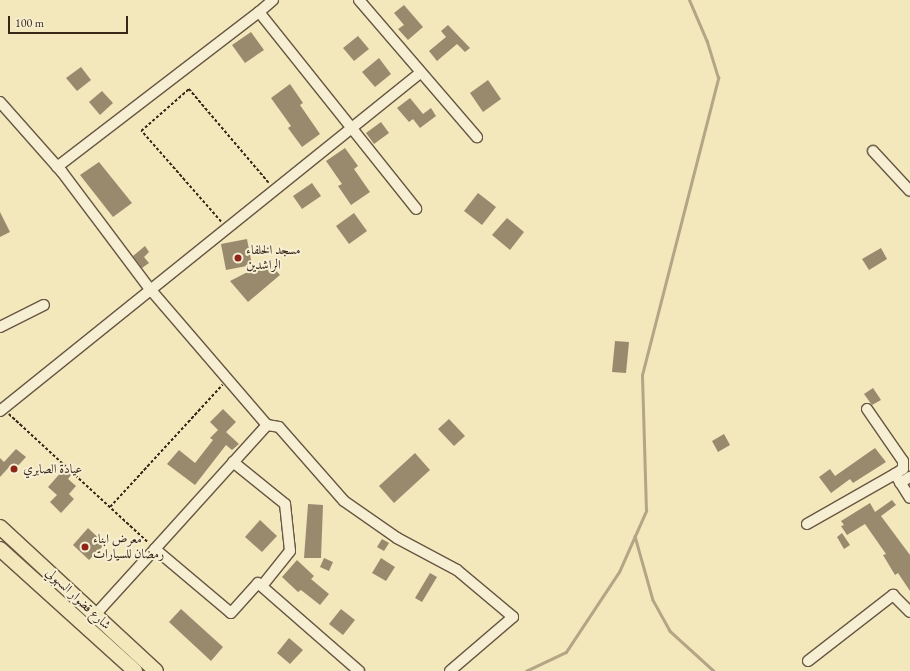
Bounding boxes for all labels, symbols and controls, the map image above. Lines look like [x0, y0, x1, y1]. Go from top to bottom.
scale bar [10, 8, 130, 34]
text: 100 m [15, 15, 44, 31]
place label: مسجد الخلفاء الراشدين [246, 243, 301, 274]
marker: مسجد الخلفاء الراشدين [233, 253, 243, 263]
place label: عيادة الصابري [23, 461, 82, 477]
marker: عيادة الصابري [8, 463, 20, 475]
place label: معرض ابناء رمضان للسيارات [93, 532, 164, 563]
marker: معرض ابناء رمضان للسيارات [80, 542, 90, 552]
street label: شارع قضوار السهولي [42, 565, 114, 633]

